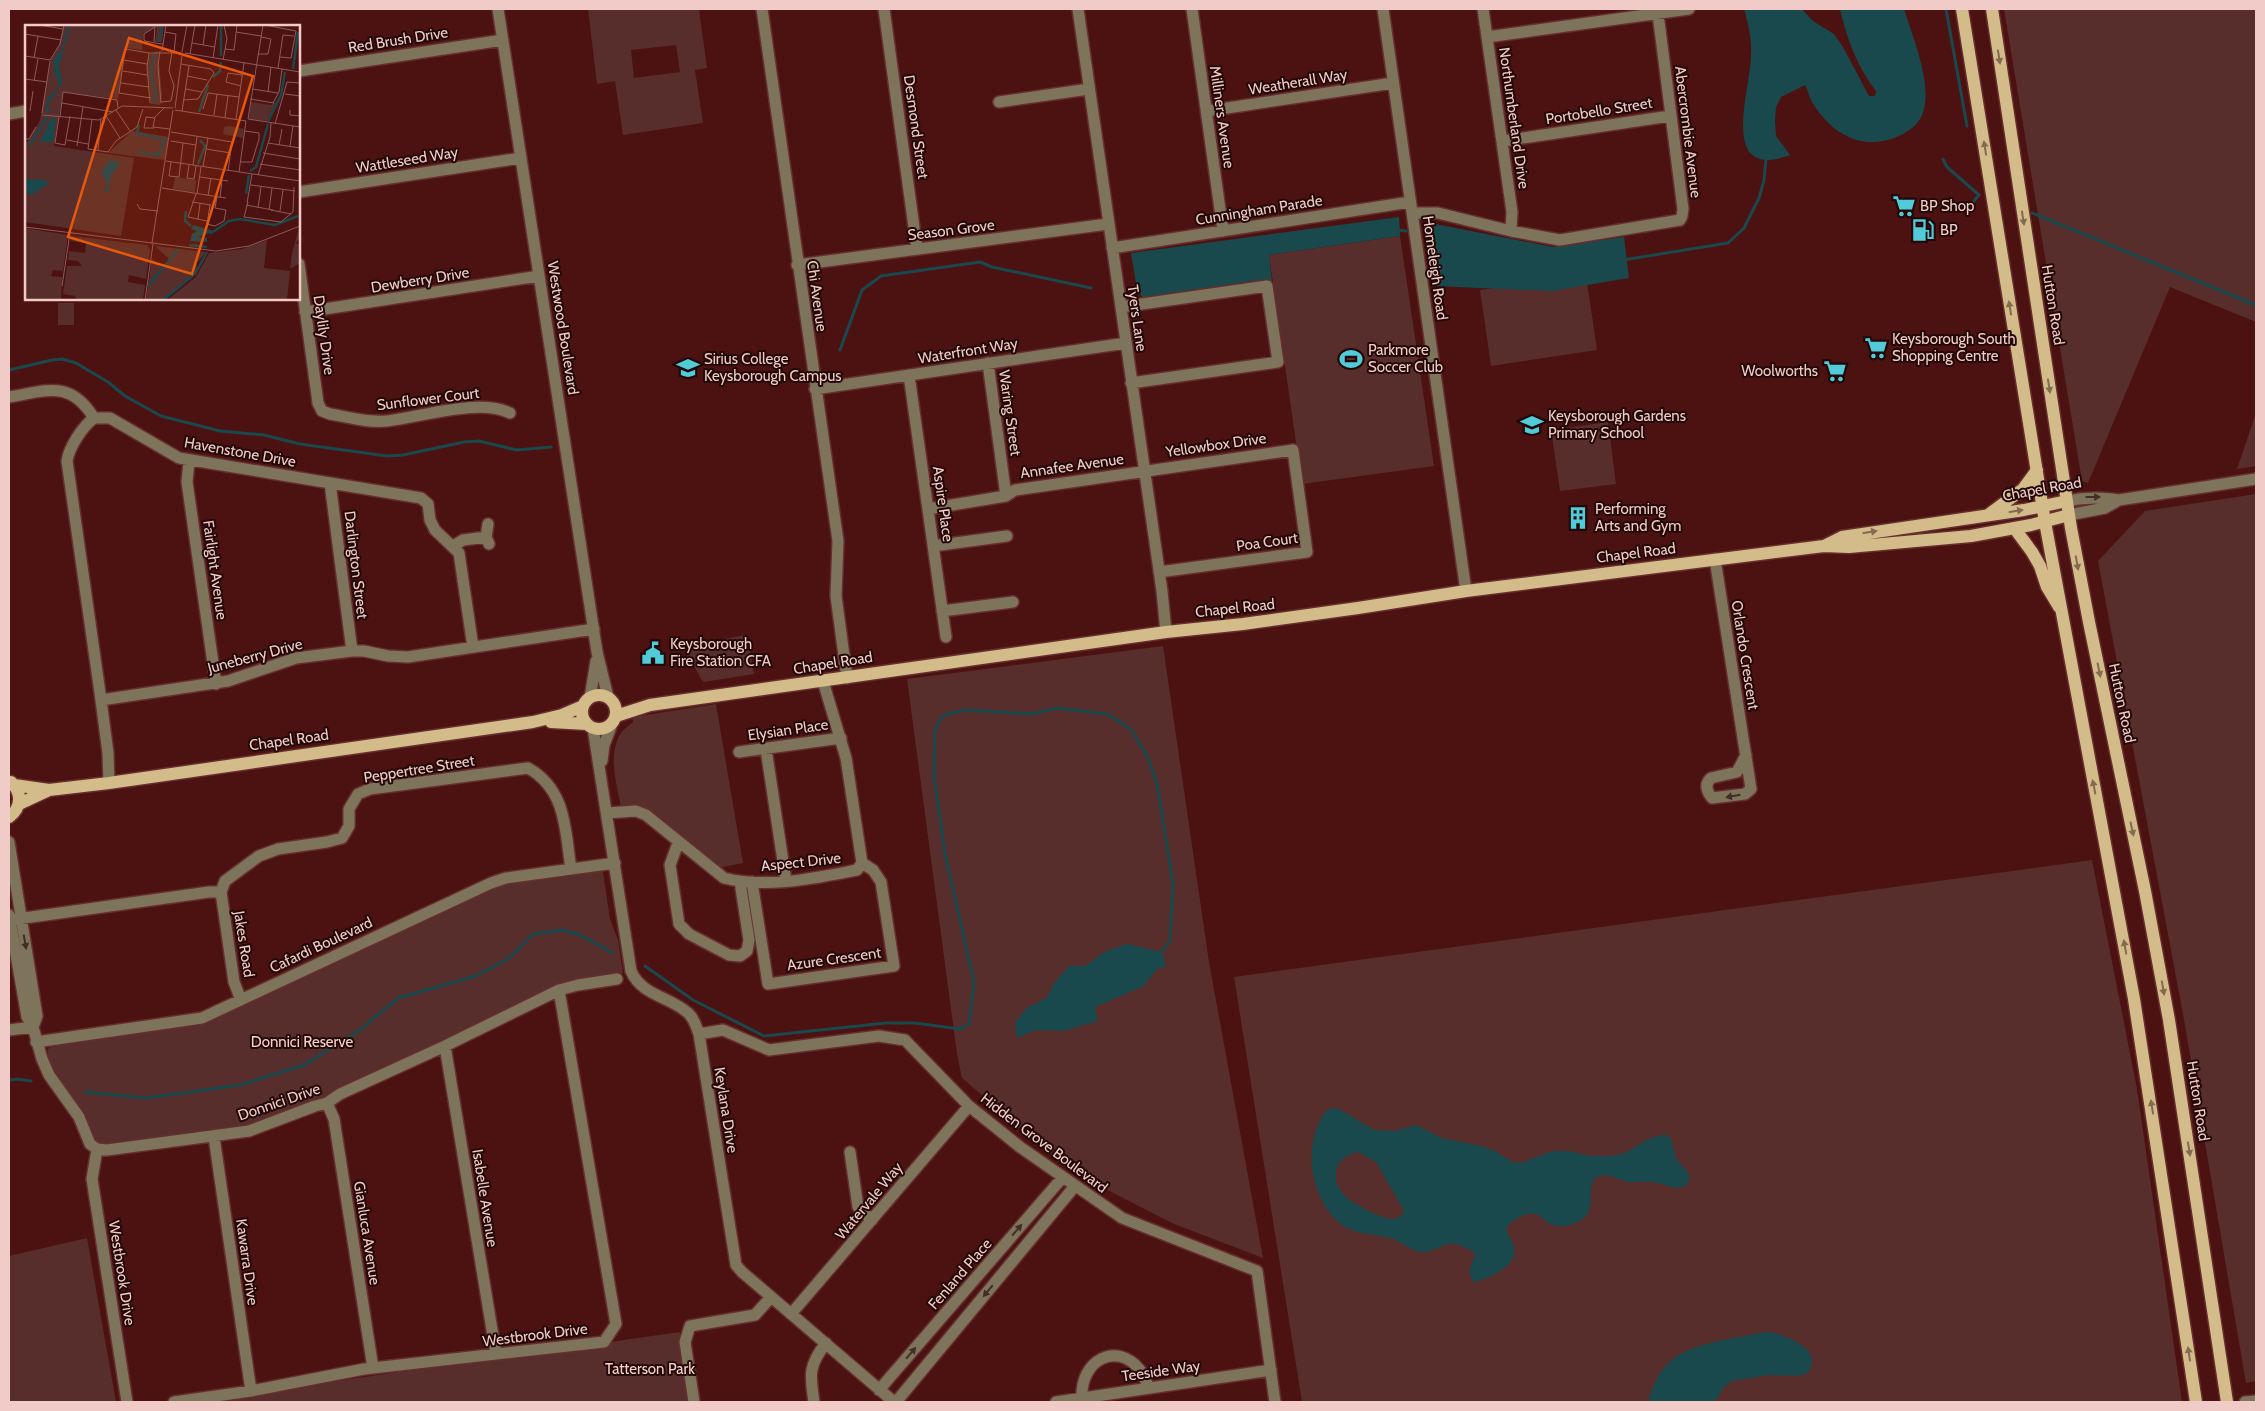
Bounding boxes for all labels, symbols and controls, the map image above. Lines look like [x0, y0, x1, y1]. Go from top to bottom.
street label: Red Brush Drive [347, 23, 450, 57]
inset map [25, 25, 300, 300]
street label: Northumberland Drive [1495, 46, 1533, 190]
one-way arrow [1995, 49, 2003, 65]
street label: Milliners Avenue [1206, 65, 1238, 170]
street label: Weatherall Way [1247, 65, 1349, 99]
street label: Abercrombie Avenue [1671, 65, 1705, 199]
street label: Desmond Street [900, 74, 932, 180]
street label: Portobello Street [1544, 94, 1654, 128]
one-way arrow [1980, 139, 1988, 155]
street label: Wattleseed Way [355, 143, 460, 177]
street label: Cunningham Parade [1194, 191, 1324, 229]
supermarket icon: BP Shop [1891, 193, 1917, 219]
place label: BP Shop [1920, 197, 1974, 215]
one-way arrow [2020, 210, 2028, 226]
street label: Homeleigh Road [1419, 215, 1451, 321]
street label: Season Grove [907, 216, 996, 244]
fuel station icon: BP [1910, 217, 1936, 243]
place label: BP [1940, 221, 1958, 239]
street label: Chi Avenue [803, 259, 831, 333]
street label: Westwood Boulevard [544, 260, 582, 396]
street label: Dewberry Drive [369, 263, 471, 297]
street label: Hutton Road [2038, 264, 2068, 346]
street label: Tyers Lane [1123, 284, 1151, 353]
street label: Daylily Drive [310, 294, 339, 376]
one-way arrow [2005, 300, 2013, 316]
place label: Keysborough South Shopping Centre [1892, 330, 2016, 365]
street label: Waterfront Way [917, 334, 1019, 368]
supermarket icon: Keysborough South Shopping Centre [1863, 335, 1889, 361]
place label: Parkmore Soccer Club [1368, 341, 1443, 376]
sports icon: Parkmore Soccer Club [1338, 346, 1364, 372]
place label: Sirius College Keysborough Campus [704, 350, 842, 385]
school or university icon: Sirius College Keysborough Campus [675, 355, 701, 381]
supermarket icon: Woolworths [1822, 358, 1848, 384]
place label: Woolworths [1741, 362, 1818, 380]
street label: Waring Street [995, 369, 1025, 457]
one-way arrow [2045, 379, 2053, 395]
street label: Sunflower Court [376, 384, 480, 414]
place label: Keysborough Gardens Primary School [1548, 407, 1686, 442]
school or university icon: Keysborough Gardens Primary School [1519, 412, 1545, 438]
street label: Yellowbox Drive [1164, 429, 1268, 461]
street label: Havenstone Drive [183, 433, 298, 471]
street label: Annafee Avenue [1019, 450, 1125, 482]
street label: Aspire Place [929, 465, 957, 543]
street label: Chapel Road [2001, 473, 2083, 505]
one-way arrow [2085, 493, 2101, 501]
place label: Performing Arts and Gym [1595, 500, 1682, 535]
building icon: Performing Arts and Gym [1565, 505, 1591, 531]
one-way arrow [2008, 506, 2024, 514]
street label: Darlington Street [340, 510, 372, 620]
street label: Fairlight Avenue [199, 519, 231, 621]
one-way arrow [1862, 528, 1878, 536]
street label: Poa Court [1235, 529, 1299, 555]
street label: Chapel Road [1595, 539, 1677, 567]
one-way arrow [2074, 555, 2082, 571]
street label: Chapel Road [1194, 595, 1276, 621]
street label: Orlando Crescent [1727, 599, 1763, 711]
street label: Juneberry Drive [205, 635, 305, 678]
place label: Keysborough Fire Station CFA [670, 635, 772, 670]
public building icon: Keysborough Fire Station CFA [640, 640, 666, 666]
street label: Chapel Road [792, 648, 874, 678]
one-way arrow [2095, 662, 2103, 678]
street label: Hutton Road [2105, 662, 2139, 744]
street label: Elysian Place [747, 715, 830, 745]
street label: Chapel Road [248, 726, 330, 754]
street label: Peppertree Street [362, 751, 476, 787]
one-way arrow [2090, 778, 2098, 794]
one-way arrow [1724, 793, 1740, 801]
one-way arrow [2128, 821, 2136, 837]
street label: Aspect Drive [760, 849, 842, 875]
street label: Jakes Road [230, 908, 258, 979]
street label: Cafardi Boulevard [267, 913, 375, 977]
one-way arrow [21, 934, 29, 950]
one-way arrow [2120, 938, 2128, 954]
street label: Azure Crescent [786, 943, 882, 975]
one-way arrow [2160, 981, 2168, 997]
park label: Donnici Reserve [251, 1033, 354, 1051]
street label: Hutton Road [2183, 1060, 2213, 1142]
street label: Keylana Drive [710, 1066, 742, 1154]
street label: Donnici Drive [235, 1079, 323, 1125]
street label: Hidden Grove Boulevard [977, 1089, 1111, 1197]
one-way arrow [2147, 1098, 2155, 1114]
one-way arrow [2185, 1141, 2193, 1157]
street label: Isabelle Avenue [468, 1148, 502, 1248]
street label: Watervale Way [832, 1158, 907, 1243]
street label: Gianluca Avenue [350, 1180, 384, 1287]
street label: Kawarra Drive [232, 1218, 262, 1307]
street label: Westbrook Drive [105, 1219, 139, 1327]
one-way arrow [1012, 1224, 1023, 1237]
street label: Fenland Place [924, 1235, 996, 1313]
one-way arrow [982, 1284, 993, 1297]
street label: Westbrook Drive [481, 1320, 589, 1350]
one-way arrow [2185, 1346, 2193, 1362]
one-way arrow [905, 1348, 917, 1360]
street label: Teeside Way [1121, 1357, 1202, 1385]
park label: Tatterson Park [605, 1360, 695, 1378]

